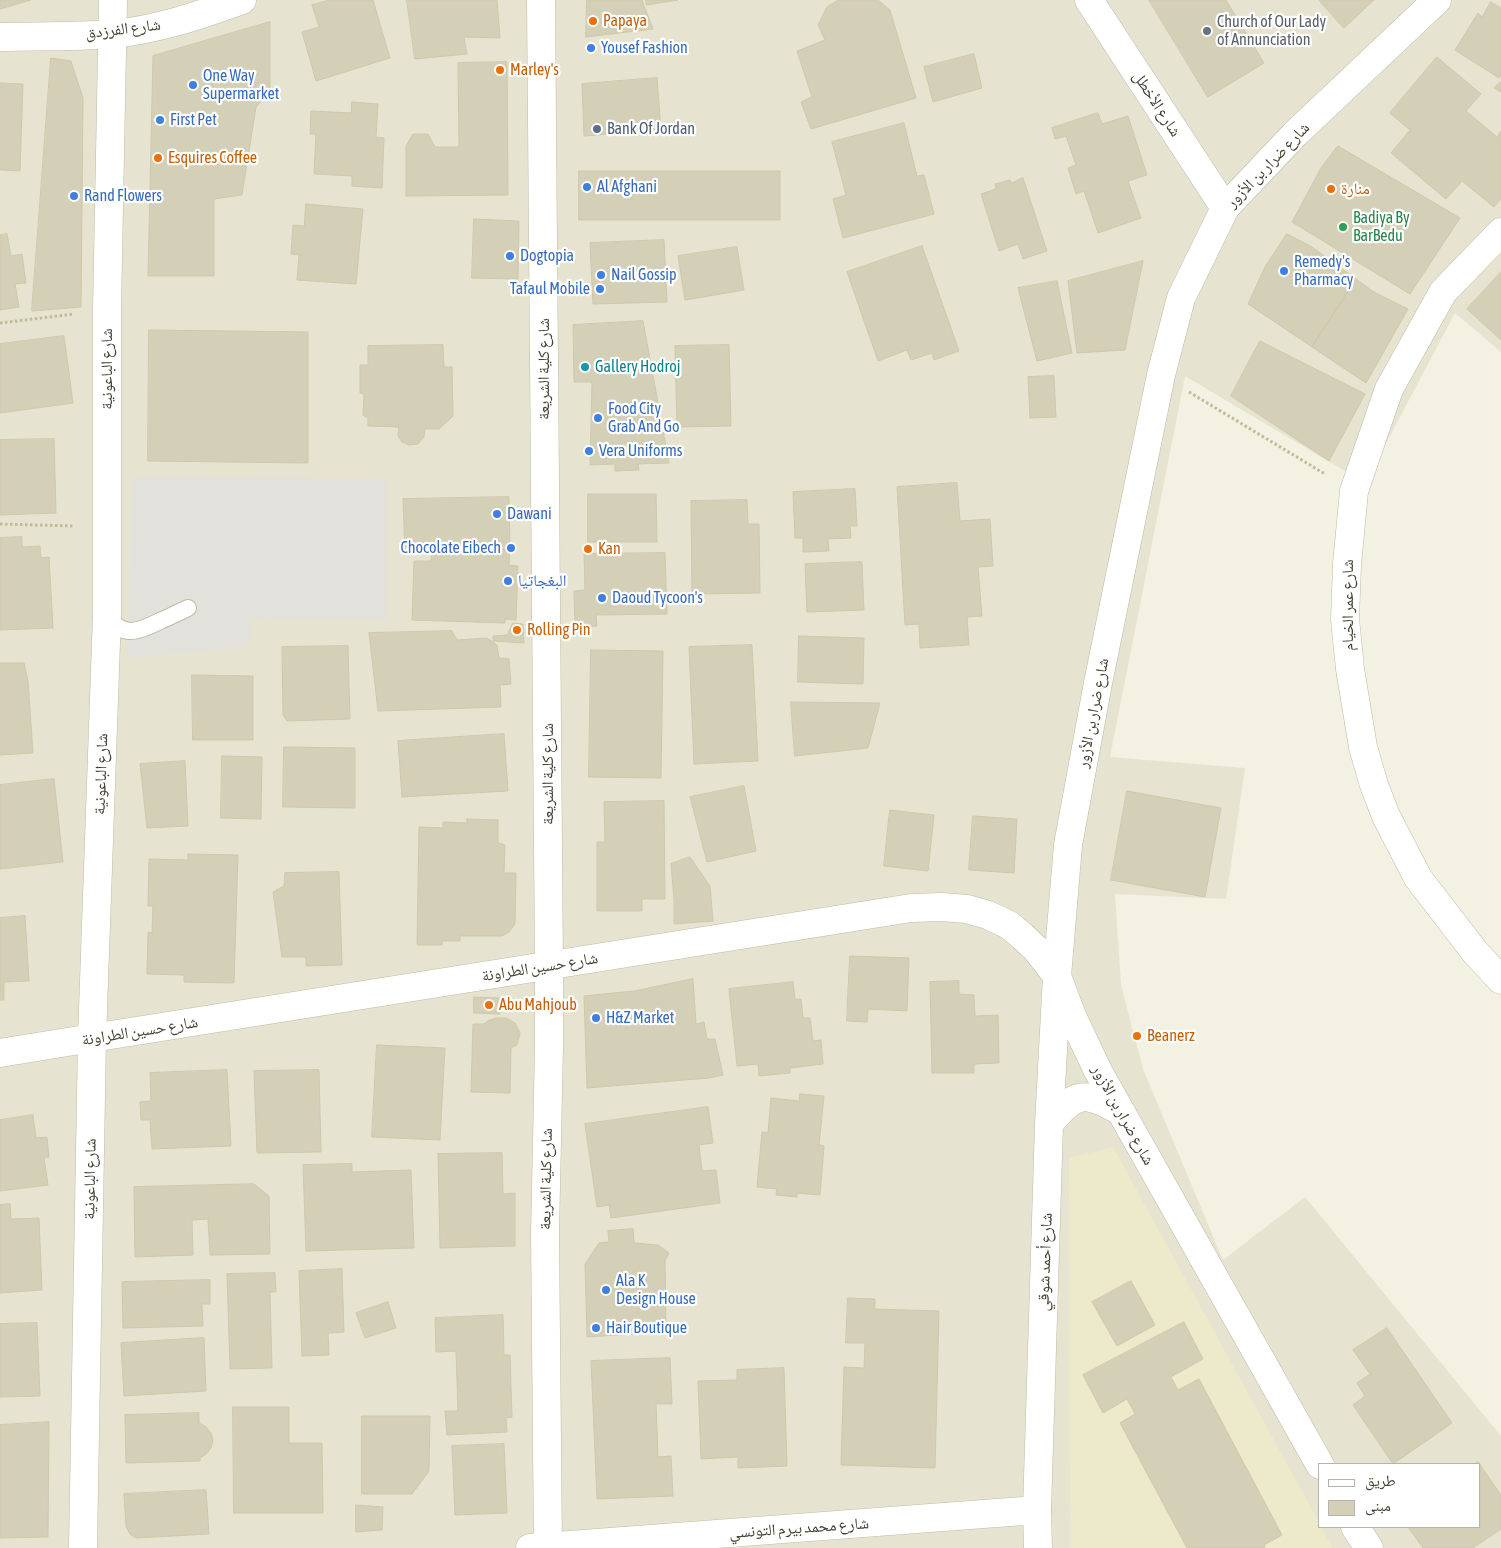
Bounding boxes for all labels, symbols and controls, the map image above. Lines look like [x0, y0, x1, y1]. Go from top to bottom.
place label: Papaya [603, 11, 647, 31]
place label: Church of Our Lady of Annunciation [1217, 12, 1326, 50]
street label: شارع الفرزدق [84, 15, 162, 43]
marker: Papaya [587, 15, 599, 27]
marker: Church of Our Lady of Annunciation [1201, 25, 1213, 37]
place label: Yousef Fashion [601, 38, 688, 58]
marker: Yousef Fashion [585, 42, 597, 54]
place label: Marley's [510, 60, 559, 80]
marker: Marley's [494, 64, 506, 76]
place label: One Way Supermarket [203, 66, 279, 104]
street label: شارع الأخطل [1129, 68, 1185, 140]
marker: One Way Supermarket [187, 79, 199, 91]
place label: First Pet [170, 110, 217, 130]
marker: First Pet [154, 114, 166, 126]
street label: شارع ضرار بن الأزور [1222, 118, 1314, 212]
place label: Bank Of Jordan [607, 119, 695, 139]
marker: Bank Of Jordan [591, 123, 603, 135]
place label: Esquires Coffee [168, 148, 257, 168]
marker: Esquires Coffee [152, 152, 164, 164]
place label: Al Afghani [597, 177, 657, 197]
place label: منارة [1341, 179, 1370, 199]
marker: Al Afghani [581, 181, 593, 193]
marker: منارة [1325, 183, 1337, 195]
place label: Rand Flowers [84, 186, 162, 206]
marker: Rand Flowers [68, 190, 80, 202]
place label: Badiya By BarBedu [1353, 208, 1410, 246]
marker: Badiya By BarBedu [1337, 221, 1349, 233]
place label: Dogtopia [520, 246, 574, 266]
marker: Dogtopia [504, 250, 516, 262]
place label: Remedy's Pharmacy [1294, 252, 1353, 290]
place label: Nail Gossip [611, 265, 677, 285]
marker: Remedy's Pharmacy [1278, 265, 1290, 277]
marker: Nail Gossip [595, 269, 607, 281]
place label: Tafaul Mobile [510, 279, 590, 299]
marker: Tafaul Mobile [594, 283, 606, 295]
street label: شارع كلية الشريعة [534, 318, 554, 420]
street label: شارع الباعونية [97, 328, 117, 410]
place label: Gallery Hodroj [595, 357, 680, 377]
marker: Gallery Hodroj [579, 361, 591, 373]
place label: Food City Grab And Go [608, 399, 679, 437]
marker: Food City Grab And Go [592, 412, 604, 424]
place label: Vera Uniforms [599, 441, 682, 461]
marker: Vera Uniforms [583, 445, 595, 457]
place label: Dawani [507, 504, 552, 524]
marker: Dawani [491, 508, 503, 520]
place label: Chocolate Eibech [401, 538, 501, 558]
place label: Kan [598, 539, 621, 559]
marker: Chocolate Eibech [505, 542, 517, 554]
marker: Kan [582, 543, 594, 555]
street label: شارع عمر الخيام [1338, 559, 1358, 651]
place label: البغجاتيا [518, 571, 566, 591]
marker: البغجاتيا [502, 575, 514, 587]
place label: Daoud Tycoon's [612, 588, 703, 608]
marker: Daoud Tycoon's [596, 592, 608, 604]
place label: Rolling Pin [527, 620, 590, 640]
marker: Rolling Pin [511, 624, 523, 636]
street label: شارع ضرار بن الأزور [1073, 656, 1113, 770]
street label: شارع كلية الشريعة [538, 723, 558, 825]
street label: شارع الباعونية [90, 733, 112, 815]
street label: شارع حسين الطراونة [481, 948, 599, 986]
place label: Abu Mahjoub [499, 995, 577, 1015]
marker: Abu Mahjoub [483, 999, 495, 1011]
place label: H&Z Market [606, 1008, 674, 1028]
street label: شارع حسين الطراونة [81, 1012, 199, 1050]
marker: H&Z Market [590, 1012, 602, 1024]
place label: Beanerz [1147, 1026, 1195, 1046]
marker: Beanerz [1131, 1030, 1143, 1042]
street label: شارع ضرار بن الأزور [1088, 1061, 1158, 1169]
street label: شارع كلية الشريعة [536, 1128, 556, 1230]
street label: شارع الباعونية [80, 1138, 100, 1220]
street label: شارع أحمد شوقي [1034, 1212, 1056, 1312]
place label: Ala K Design House [616, 1271, 696, 1309]
marker: Ala K Design House [600, 1284, 612, 1296]
place label: Hair Boutique [606, 1318, 687, 1338]
marker: Hair Boutique [590, 1322, 602, 1334]
legend [1318, 1463, 1481, 1528]
text: طريق [1365, 1472, 1396, 1489]
text: مبنى [1365, 1497, 1391, 1514]
street label: شارع محمد بيرم التونسي [728, 1514, 870, 1542]

